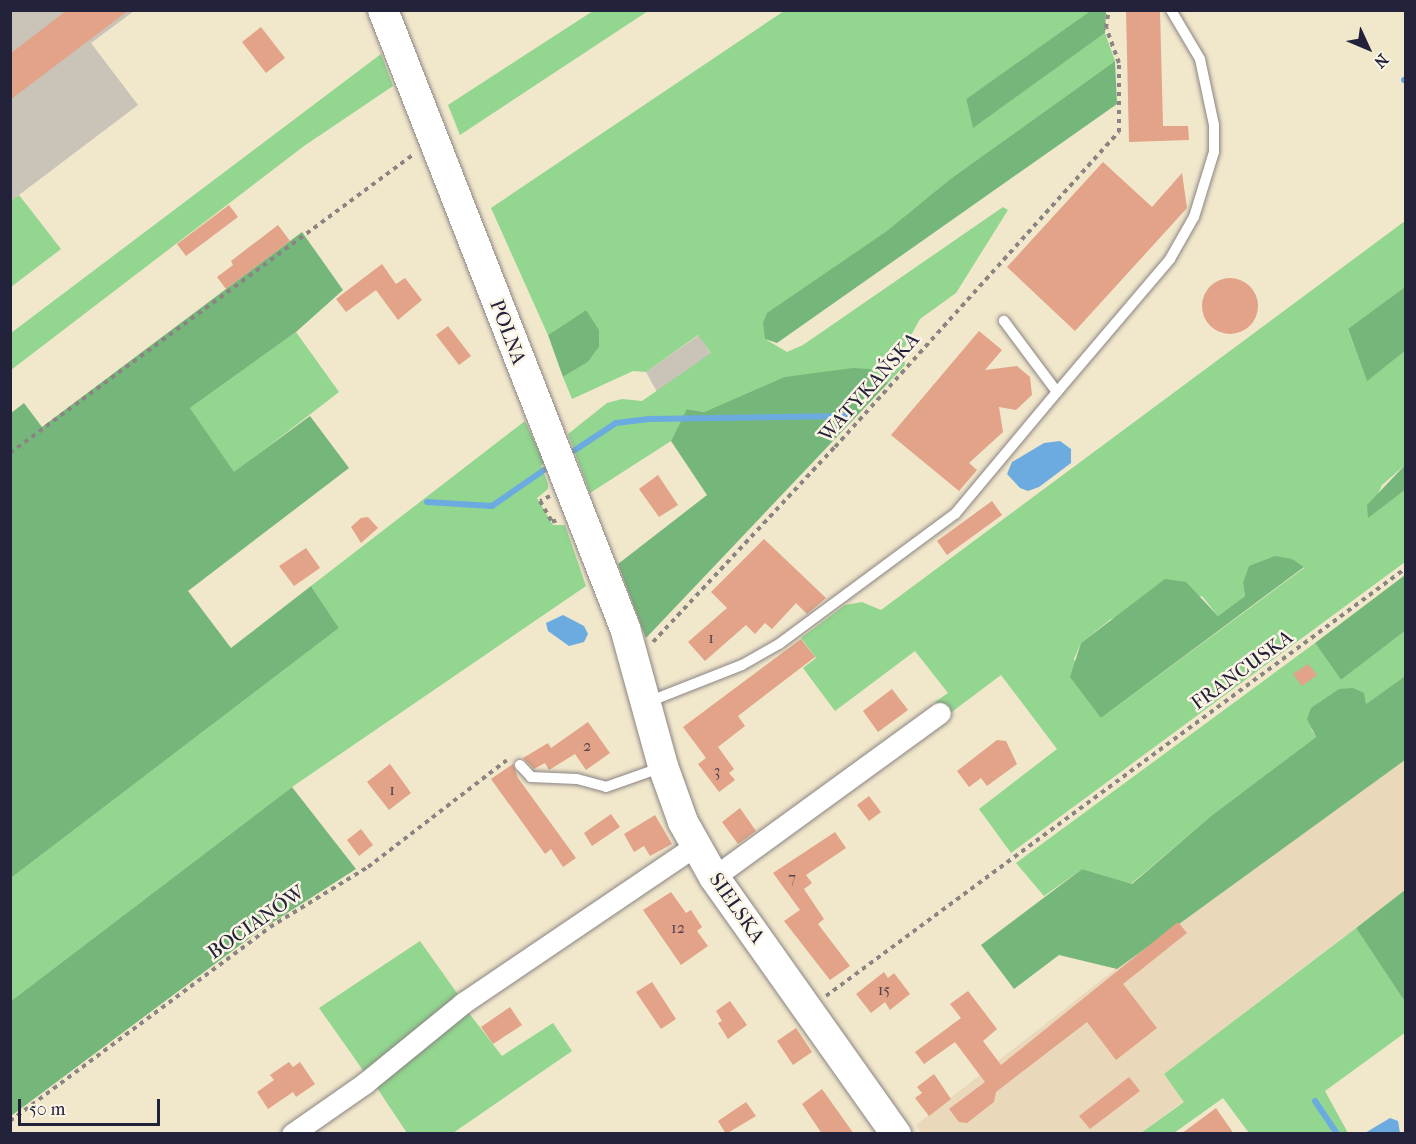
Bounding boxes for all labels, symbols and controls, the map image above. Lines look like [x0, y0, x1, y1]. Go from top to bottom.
north arrow [1338, 18, 1398, 78]
text: N [1370, 50, 1392, 72]
street label: POLNA [485, 296, 531, 368]
street label: WATYKAŃSKA [814, 327, 924, 447]
street label: FRANCUSKA [1186, 625, 1298, 715]
house number: 1 [708, 628, 714, 648]
house number: 2 [583, 736, 591, 756]
house number: 3 [714, 761, 720, 781]
house number: 1 [389, 780, 395, 800]
street label: SIELSKA [704, 868, 770, 948]
house number: 7 [788, 868, 796, 888]
street label: BOCIANÓW [203, 880, 309, 964]
house number: 12 [671, 918, 685, 938]
house number: 15 [878, 980, 890, 1000]
scale bar [21, 1087, 164, 1125]
text: 50 m [29, 1099, 65, 1120]

